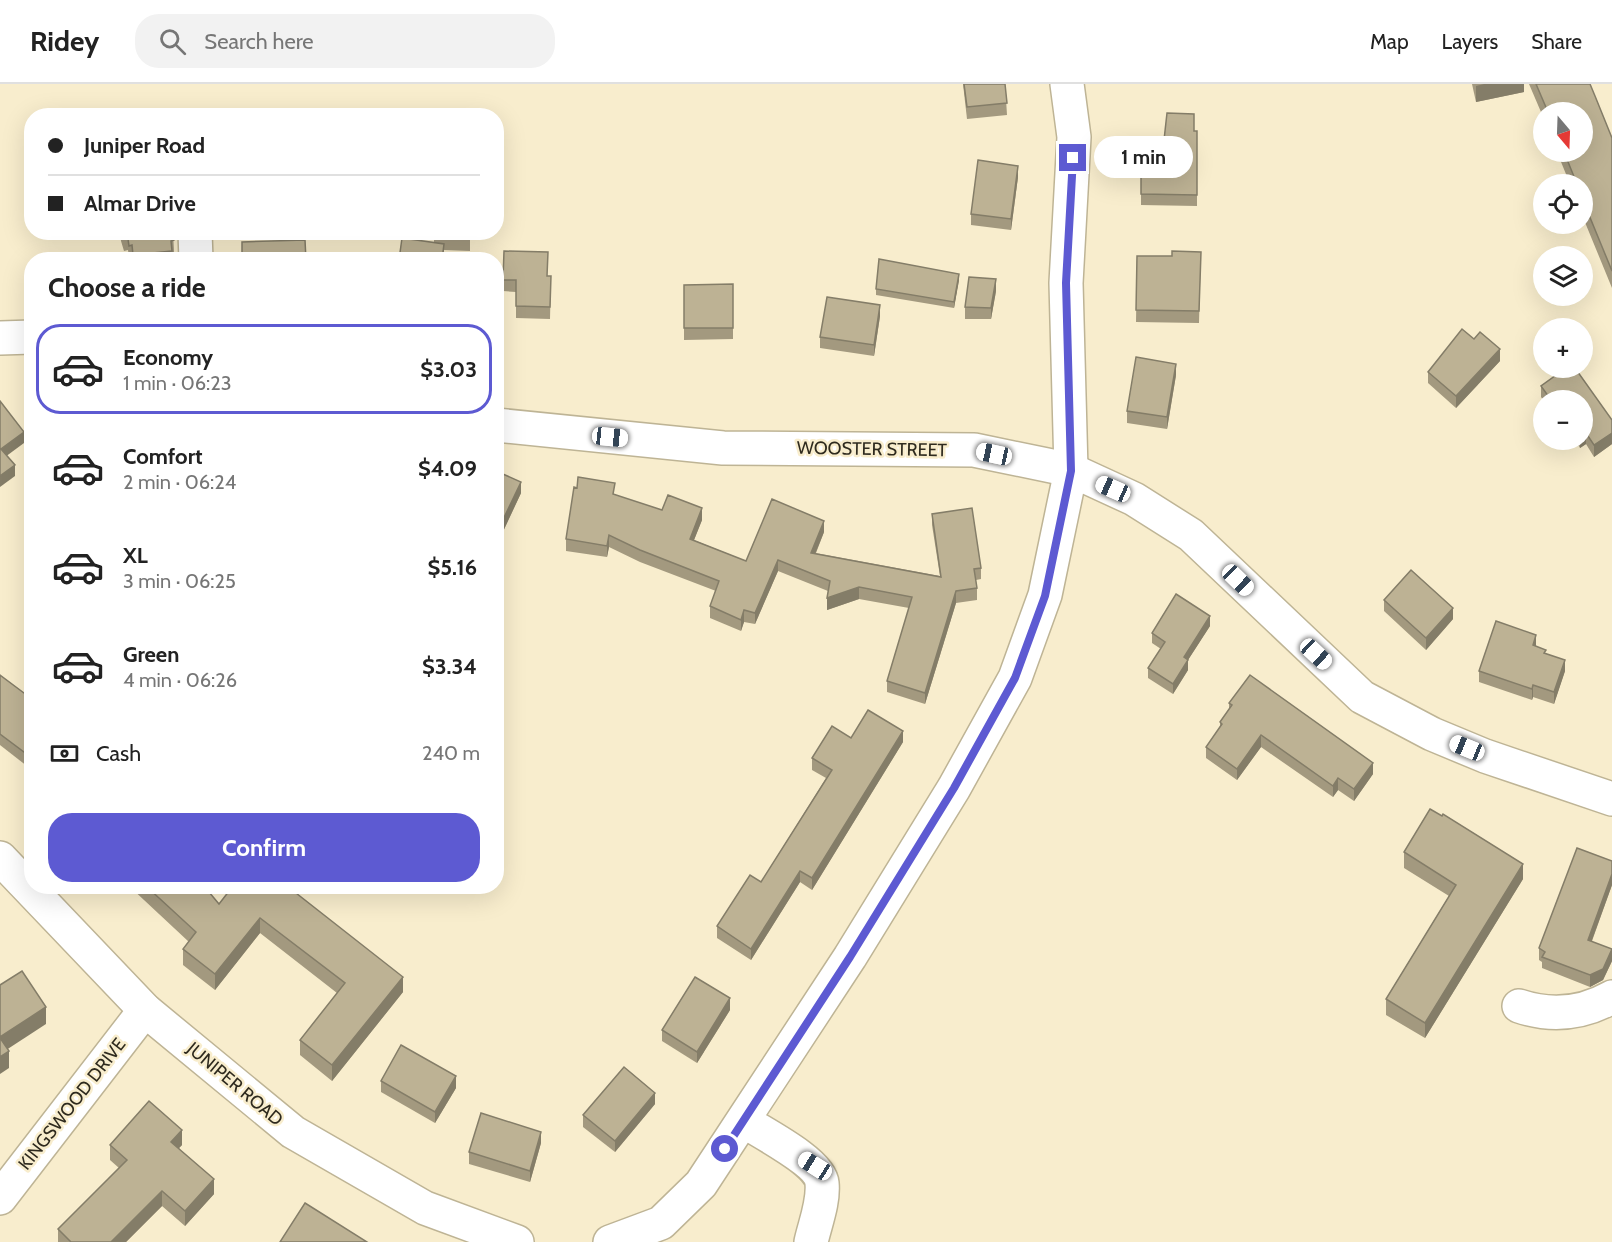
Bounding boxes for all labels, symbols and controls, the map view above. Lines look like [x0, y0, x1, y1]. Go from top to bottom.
search box [135, 14, 555, 68]
text: Ridey [30, 24, 99, 58]
icon: search [156, 25, 189, 58]
text: Search here [204, 28, 314, 55]
text: Map [1370, 29, 1409, 54]
text: Layers [1442, 29, 1498, 54]
text: Share [1531, 29, 1582, 54]
north arrow [1533, 102, 1593, 162]
map controls [1533, 102, 1593, 450]
text: Juniper Road [84, 132, 205, 159]
callout: 1 min [1094, 137, 1193, 179]
route end [1059, 144, 1086, 171]
text: 1 min [1121, 145, 1166, 169]
button: locate [1533, 174, 1593, 234]
text: Almar Drive [84, 190, 196, 217]
button: layers [1533, 246, 1593, 306]
text: Choose a ride [48, 271, 206, 304]
button: + [1533, 318, 1593, 378]
icon: car [51, 342, 105, 396]
text: Economy [123, 344, 213, 371]
text: $3.03 [420, 356, 477, 383]
text: 1 min · 06:23 [123, 371, 232, 395]
button: − [1533, 390, 1593, 450]
car [591, 426, 629, 448]
street label: WOOSTER STREET [797, 437, 948, 461]
icon: car [51, 441, 105, 495]
car [975, 441, 1013, 467]
text: Comfort [123, 443, 202, 470]
text: $4.09 [418, 455, 477, 482]
text: 2 min · 06:24 [123, 470, 236, 494]
car [1093, 473, 1133, 505]
icon: car [51, 540, 105, 594]
text: XL [123, 542, 148, 569]
text: $5.16 [427, 554, 477, 581]
car [1219, 561, 1257, 599]
text: 3 min · 06:25 [123, 569, 236, 593]
car [1297, 635, 1335, 673]
icon: car [51, 639, 105, 693]
text: Green [123, 641, 179, 668]
text: $3.34 [422, 653, 477, 680]
text: 4 min · 06:26 [123, 668, 237, 692]
car [1447, 733, 1487, 763]
icon: cash [48, 737, 81, 770]
text: Cash [96, 740, 141, 767]
text: 240 m [422, 741, 480, 765]
button: Confirm [48, 813, 480, 882]
street label: KINGSWOOD DRIVE [14, 1034, 130, 1174]
street label: JUNIPER ROAD [182, 1037, 288, 1131]
route start [711, 1135, 738, 1162]
car [795, 1149, 835, 1183]

